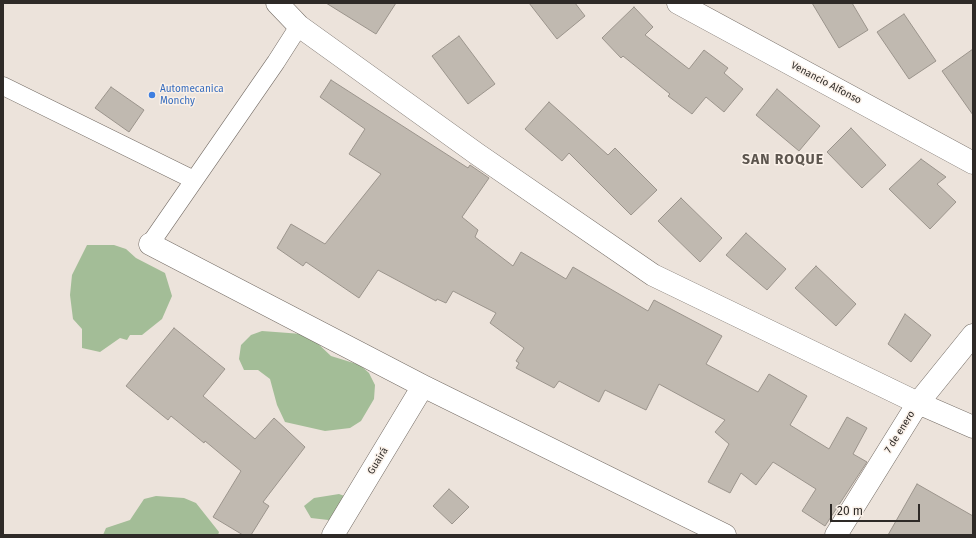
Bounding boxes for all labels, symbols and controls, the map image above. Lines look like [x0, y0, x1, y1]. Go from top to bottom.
street label: Venancio Alfonso [789, 59, 863, 107]
place label: Automecanica Monchy [160, 83, 224, 106]
marker: Automecanica Monchy [147, 90, 157, 100]
district label: SAN ROQUE [742, 152, 824, 168]
street label: 7 de enero [882, 409, 918, 455]
street label: Guairá [365, 445, 391, 477]
scale bar [832, 496, 922, 522]
text: 20 m [837, 504, 863, 518]

